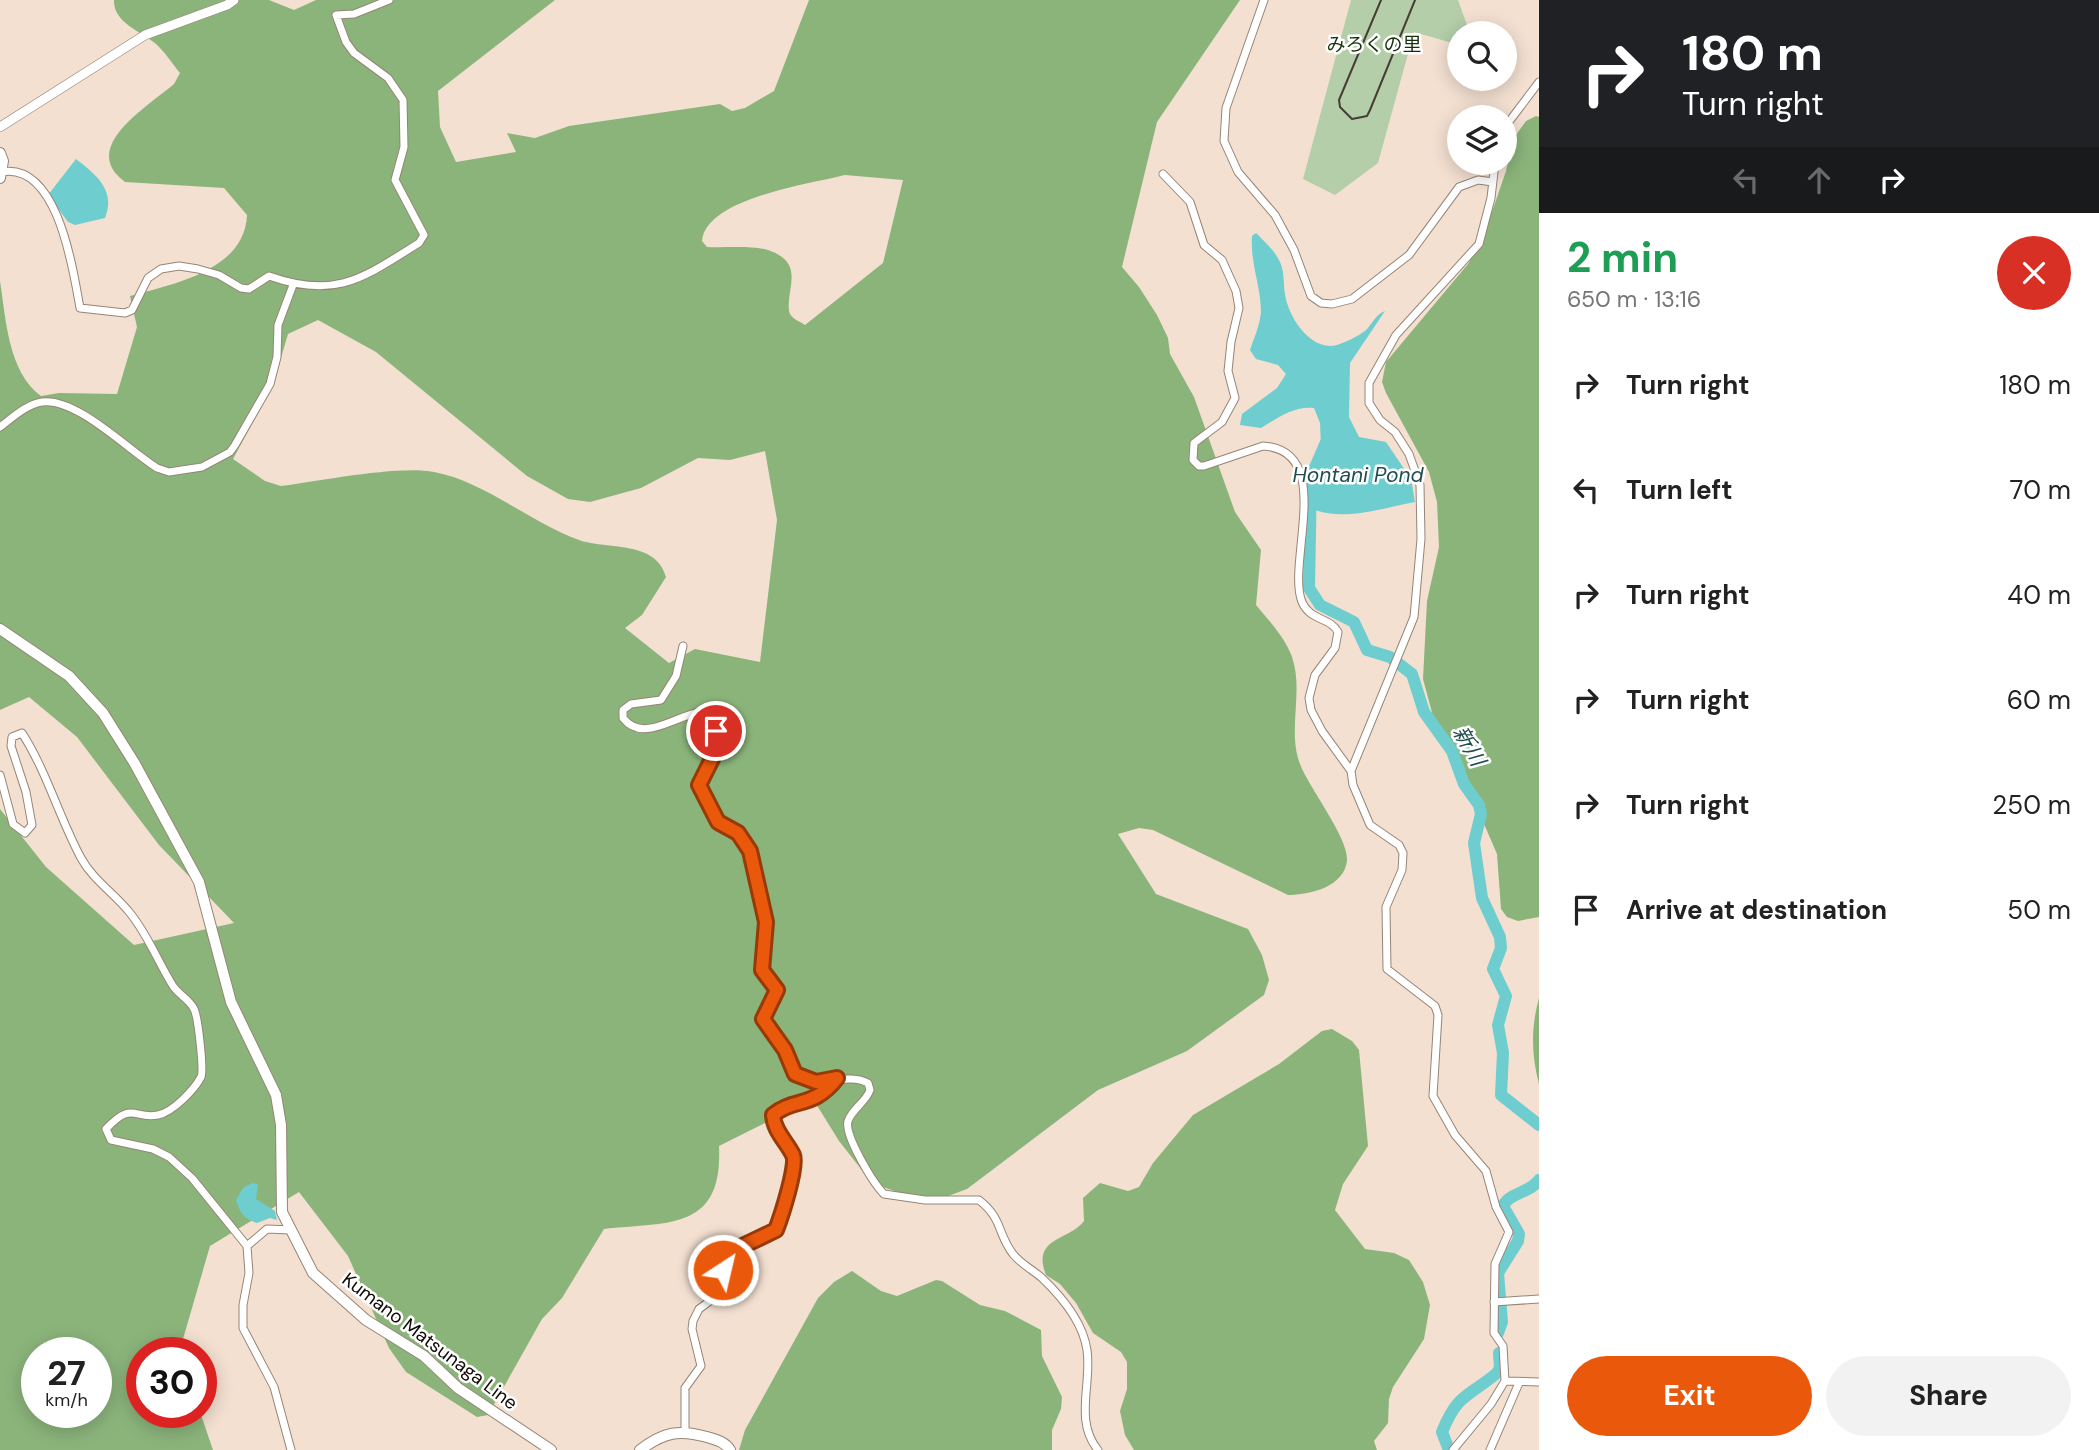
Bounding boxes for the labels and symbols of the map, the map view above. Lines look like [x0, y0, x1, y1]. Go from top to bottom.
park label: みろくの里 [1326, 32, 1422, 57]
water label: Hontani Pond [1292, 461, 1424, 489]
pin [686, 701, 746, 761]
water label: 新川 [1446, 721, 1493, 773]
position arrow [686, 1233, 760, 1307]
street label: Kumano Matsunaga Line [337, 1267, 523, 1415]
speed limit sign: 30 [126, 1337, 217, 1428]

